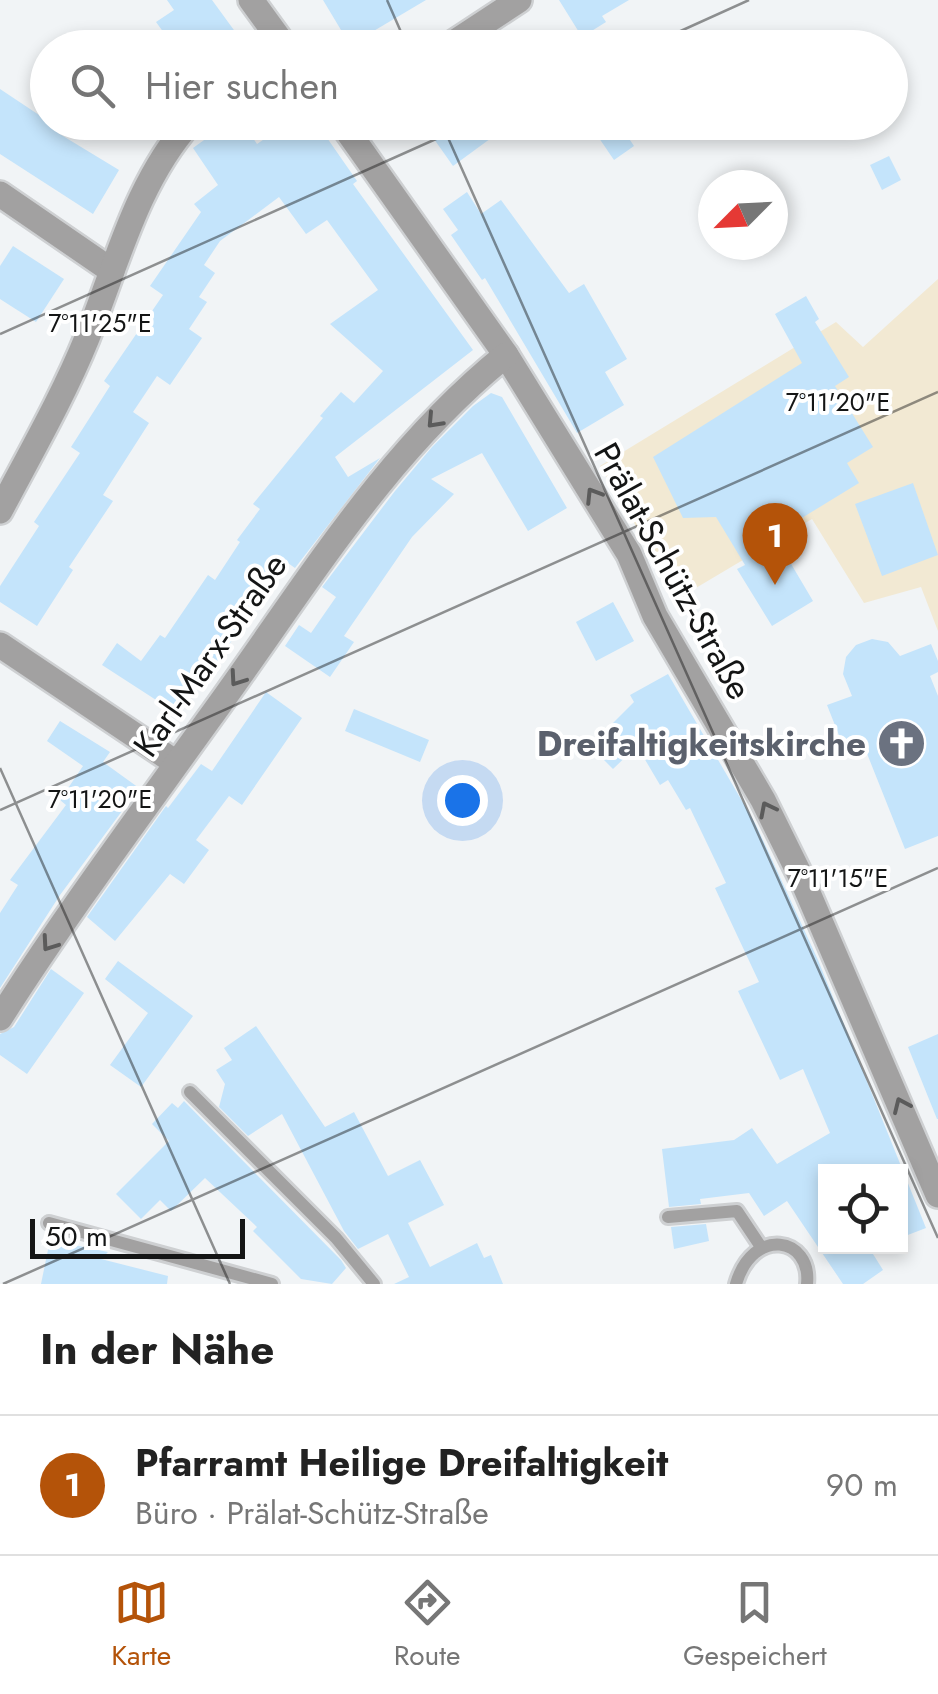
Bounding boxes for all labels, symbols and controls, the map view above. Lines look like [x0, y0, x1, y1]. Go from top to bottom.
search box [30, 30, 908, 140]
icon: search [65, 58, 120, 113]
text: Hier suchen [145, 58, 339, 113]
north arrow [698, 170, 788, 260]
text: 7°11'25"E [48, 305, 152, 341]
text: 7°11'20"E [786, 384, 890, 420]
one-way arrow [428, 409, 446, 428]
street label: Prälat-Schütz-Straße [582, 433, 764, 709]
one-way arrow [586, 488, 605, 506]
pin: 1 [742, 502, 808, 585]
street label: Karl-Marx-Straße [121, 543, 299, 767]
one-way arrow [231, 668, 249, 686]
church icon: Dreifaltigkeitskirche [875, 718, 927, 770]
place label: Dreifaltigkeitskirche [537, 719, 866, 769]
your location [437, 775, 488, 826]
text: 7°11'20"E [48, 781, 152, 817]
one-way arrow [760, 801, 779, 819]
text: 7°11'15"E [788, 860, 888, 896]
one-way arrow [43, 933, 61, 951]
one-way arrow [893, 1097, 913, 1115]
map controls [818, 1164, 908, 1254]
button: locate [818, 1164, 908, 1254]
scale bar [30, 1214, 245, 1258]
text: 50 m [45, 1216, 108, 1257]
text: In der Nähe [40, 1319, 274, 1380]
text: Pfarramt Heilige Dreifaltigkeit [135, 1435, 668, 1490]
text: 1 [64, 1462, 81, 1508]
text: 90 m [826, 1462, 898, 1508]
text: Büro · Prälat-Schütz-Straße [135, 1490, 489, 1536]
tab: Karte [111, 1575, 171, 1676]
tab: Route [394, 1575, 460, 1676]
tab: Gespeichert [683, 1575, 827, 1676]

